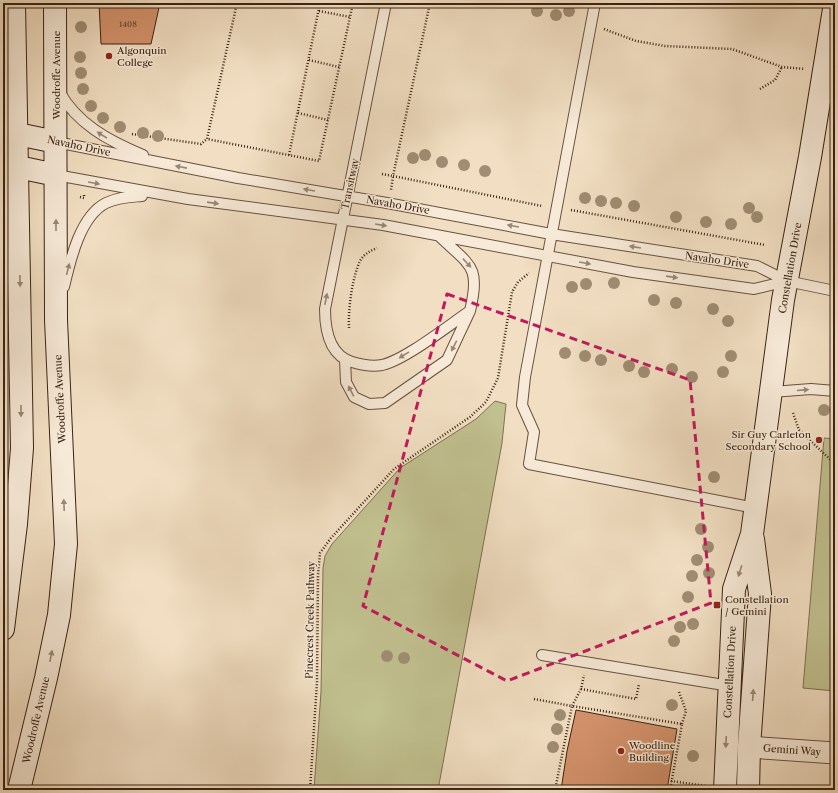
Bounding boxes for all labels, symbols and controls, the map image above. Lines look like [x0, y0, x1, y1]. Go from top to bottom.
house number: 1408 [119, 19, 137, 29]
street label: Woodroffe Avenue [50, 30, 63, 120]
place label: Algonquin College [116, 44, 167, 69]
marker: Algonquin College [104, 51, 114, 61]
one-way arrow [97, 131, 108, 139]
street label: Navaho Drive [46, 133, 112, 159]
street label: Transitway [338, 157, 362, 211]
one-way arrow [175, 163, 187, 169]
one-way arrow [88, 180, 100, 186]
one-way arrow [302, 187, 315, 193]
street label: Navaho Drive [365, 193, 431, 217]
one-way arrow [207, 200, 219, 206]
one-way arrow [53, 218, 59, 231]
street label: Constellation Drive [776, 221, 804, 315]
one-way arrow [375, 222, 387, 228]
one-way arrow [507, 223, 519, 229]
one-way arrow [629, 244, 641, 250]
street label: Navaho Drive [684, 249, 750, 271]
one-way arrow [462, 258, 472, 268]
one-way arrow [579, 260, 591, 266]
one-way arrow [65, 263, 71, 275]
one-way arrow [666, 274, 678, 280]
one-way arrow [17, 275, 23, 288]
one-way arrow [324, 293, 330, 305]
one-way arrow [451, 340, 457, 352]
one-way arrow [398, 351, 410, 358]
street label: Woodroffe Avenue [51, 354, 69, 445]
one-way arrow [348, 386, 354, 397]
one-way arrow [797, 386, 809, 393]
one-way arrow [18, 405, 24, 418]
place label: Sir Guy Carleton Secondary School [726, 428, 812, 453]
marker: Sir Guy Carleton Secondary School [814, 435, 824, 445]
one-way arrow [61, 499, 68, 511]
street label: Pinecrest Creek Pathway [302, 560, 318, 679]
one-way arrow [737, 565, 743, 577]
place label: Constellation / Gemini [725, 593, 789, 618]
marker: Constellation / Gemini [712, 600, 722, 610]
street label: Constellation Drive [721, 625, 739, 718]
one-way arrow [48, 650, 54, 662]
street label: Woodroffe Avenue [19, 675, 52, 766]
one-way arrow [750, 689, 757, 701]
one-way arrow [723, 736, 729, 749]
place label: Woodline Building [628, 739, 676, 764]
street label: Gemini Way [762, 741, 822, 759]
marker: Woodline Building [616, 746, 626, 756]

